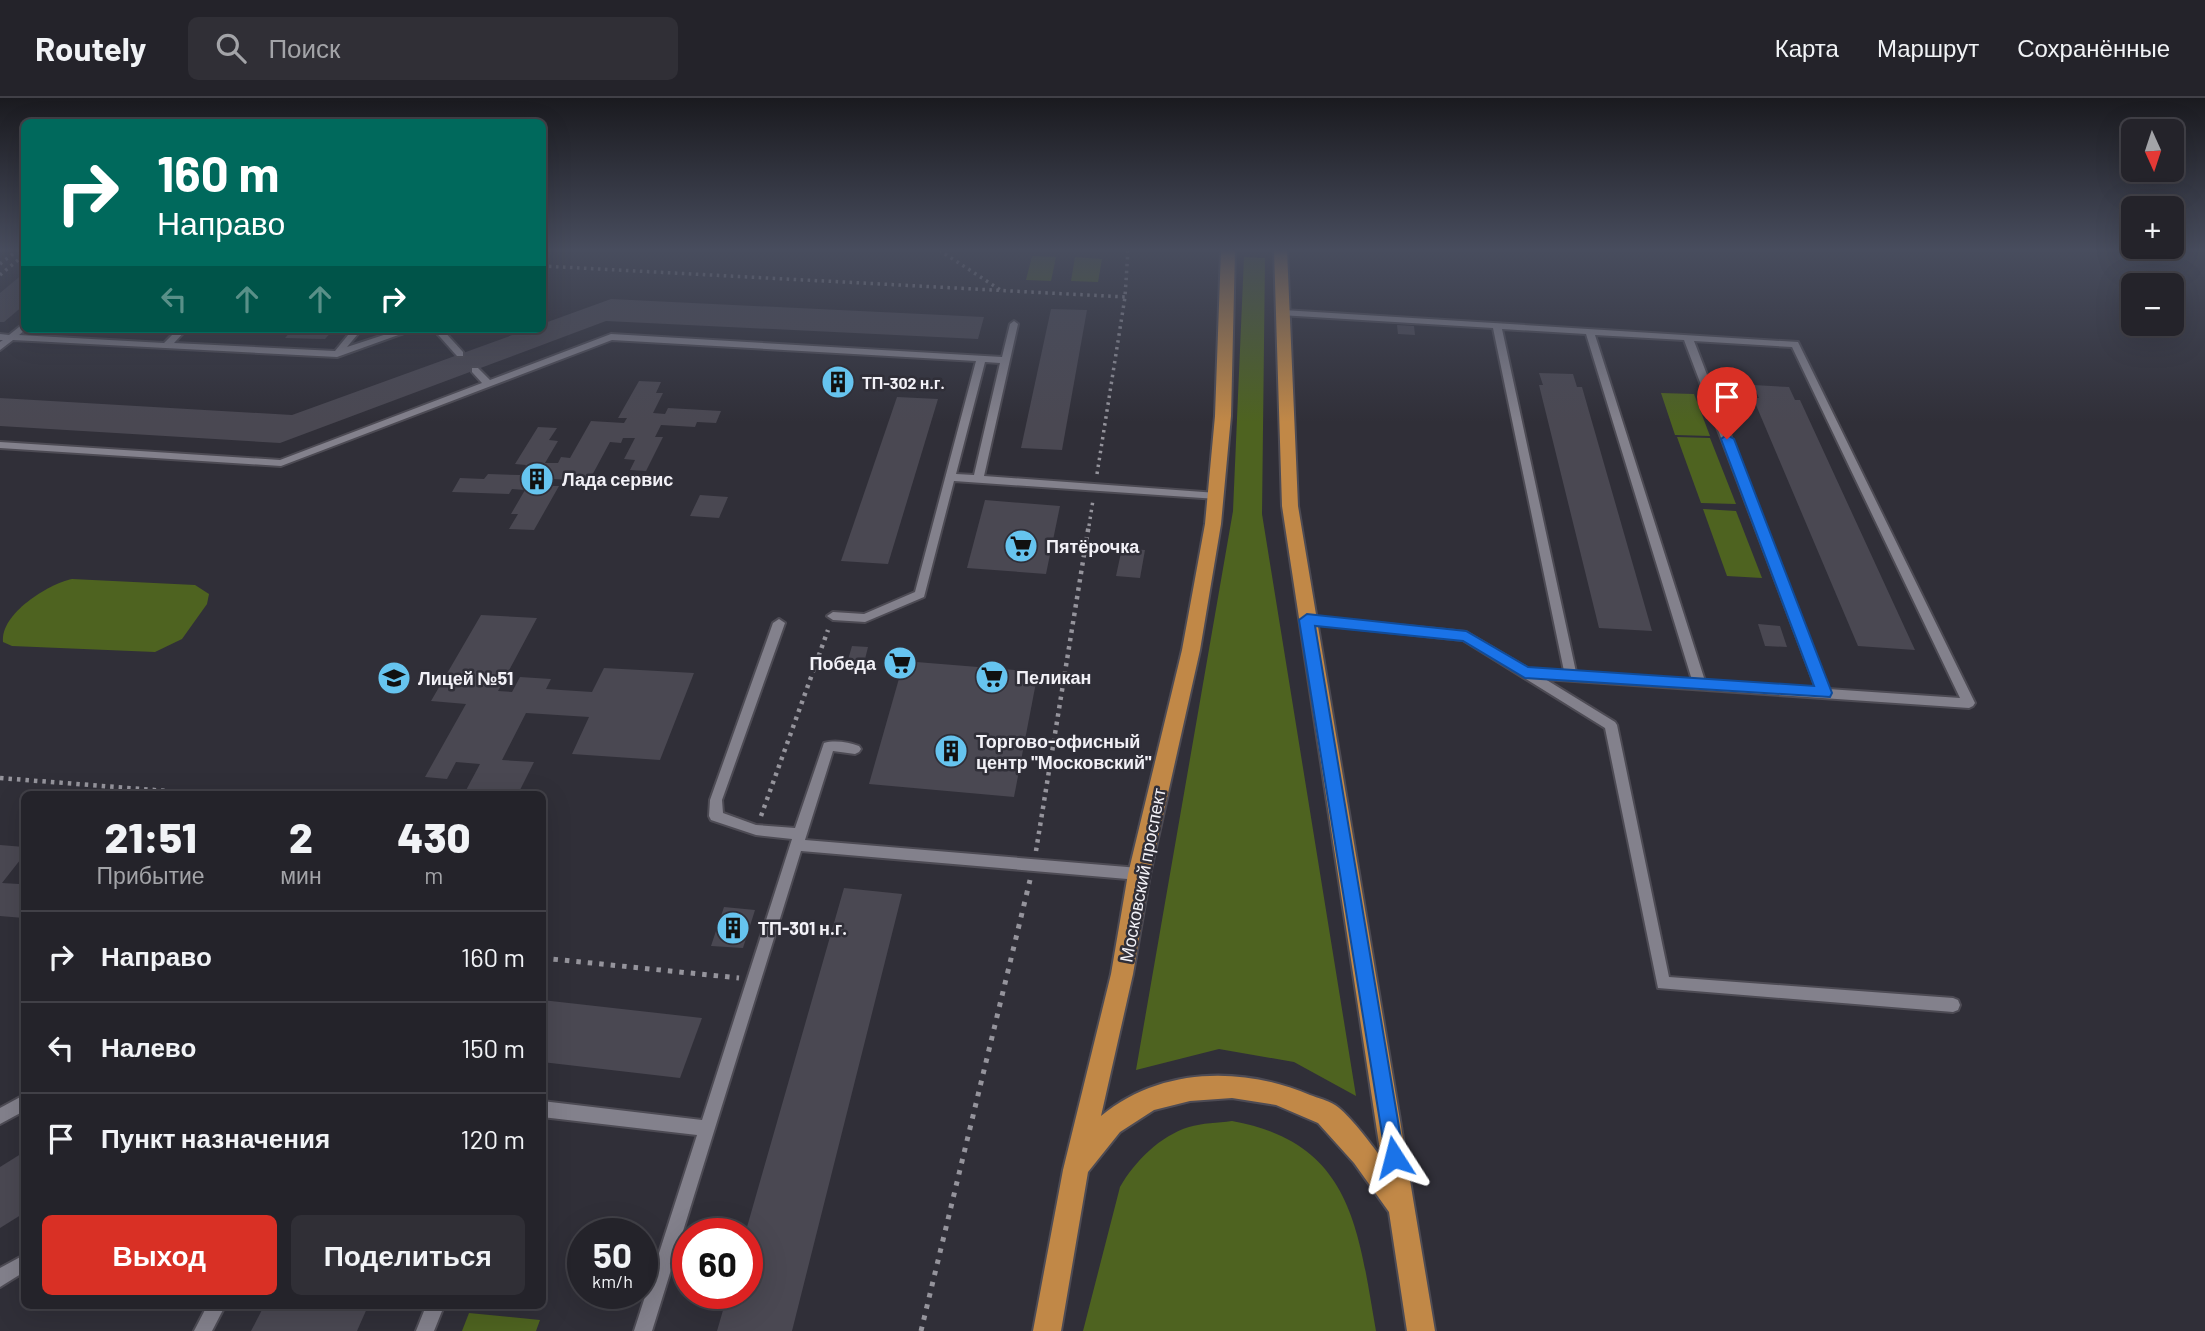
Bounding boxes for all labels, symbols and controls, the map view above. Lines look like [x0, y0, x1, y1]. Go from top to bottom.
search box [188, 17, 678, 80]
text: Routely [35, 28, 146, 68]
icon: search [212, 29, 250, 67]
text: Поиск [268, 32, 340, 63]
text: Карта [1775, 33, 1839, 62]
text: Маршрут [1877, 33, 1979, 62]
text: Сохранённые [2017, 33, 2170, 62]
north arrow [2121, 119, 2184, 182]
map controls [2121, 119, 2184, 336]
text: 160 m [157, 143, 279, 202]
icon: right [42, 147, 133, 238]
button: + [2121, 196, 2184, 259]
text: Направо [157, 203, 285, 241]
button: − [2121, 273, 2184, 336]
icon: left [155, 280, 193, 318]
icon: ahead [228, 280, 266, 318]
icon: ahead [301, 280, 339, 318]
icon: right [374, 280, 412, 318]
building icon: ТП-302 н.г. [819, 363, 857, 401]
pin [1697, 367, 1757, 439]
place label: ТП-302 н.г. [862, 373, 945, 392]
icon: arrive [1708, 378, 1746, 416]
building icon: Лада сервис [518, 460, 556, 498]
place label: Лада сервис [562, 468, 673, 490]
supermarket icon: Пятёрочка [1002, 527, 1040, 565]
place label: Пятёрочка [1046, 535, 1140, 557]
supermarket icon: Победа [881, 644, 919, 682]
place label: Победа [810, 652, 877, 674]
supermarket icon: Пеликан [973, 658, 1011, 696]
school or university icon: Лицей №51 [375, 659, 413, 697]
place label: Пеликан [1016, 666, 1091, 688]
place label: Лицей №51 [418, 667, 513, 689]
place label: Торгово-офисный центр "Московский" [976, 730, 1152, 773]
building icon: Торгово-офисный центр "Московский" [932, 732, 970, 770]
street label: Московский проспект [1114, 786, 1170, 964]
text: 21:51 [105, 811, 197, 861]
text: 2 [289, 811, 313, 861]
text: 430 [397, 811, 470, 861]
text: Прибытие [97, 861, 205, 889]
text: мин [280, 861, 322, 889]
text: m [424, 861, 443, 889]
building icon: ТП-301 н.г. [714, 909, 752, 947]
place label: ТП-301 н.г. [758, 917, 847, 939]
icon: right [42, 938, 80, 976]
text: Направо [101, 940, 212, 971]
text: 160 m [461, 941, 525, 972]
icon: left [42, 1029, 80, 1067]
text: Налево [101, 1031, 196, 1062]
text: 150 m [461, 1032, 525, 1063]
icon: arrive [42, 1120, 80, 1158]
position arrow [1357, 1120, 1431, 1194]
text: Пункт назначения [101, 1122, 330, 1153]
text: 120 m [461, 1123, 525, 1154]
button: Выход [42, 1215, 277, 1295]
button: Поделиться [291, 1215, 525, 1295]
speed limit sign: 60 [672, 1218, 763, 1309]
text: 50 [593, 1233, 632, 1275]
text: km/h [592, 1270, 633, 1292]

